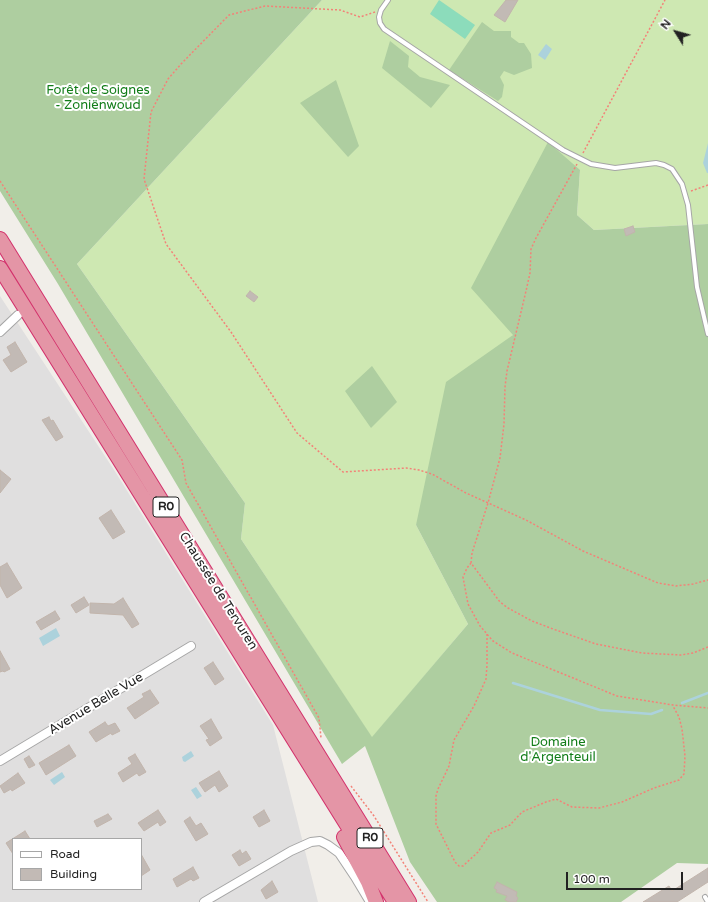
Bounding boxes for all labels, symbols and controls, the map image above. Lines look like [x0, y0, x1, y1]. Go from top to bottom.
north arrow [656, 12, 696, 52]
text: N [658, 17, 674, 32]
park label: Forêt de Soignes - Zoniënwoud [46, 83, 150, 114]
road number: R0 [153, 497, 179, 517]
street label: Chaussée de Tervuren [175, 529, 261, 653]
street label: Avenue Belle Vue [46, 670, 146, 738]
park label: Domaine d'Argenteuil [520, 735, 596, 766]
road number: R0 [357, 828, 383, 848]
legend [12, 838, 142, 890]
text: Road [50, 847, 80, 861]
scale bar [568, 864, 685, 890]
text: Building [50, 867, 97, 881]
text: 100 m [573, 872, 610, 886]

